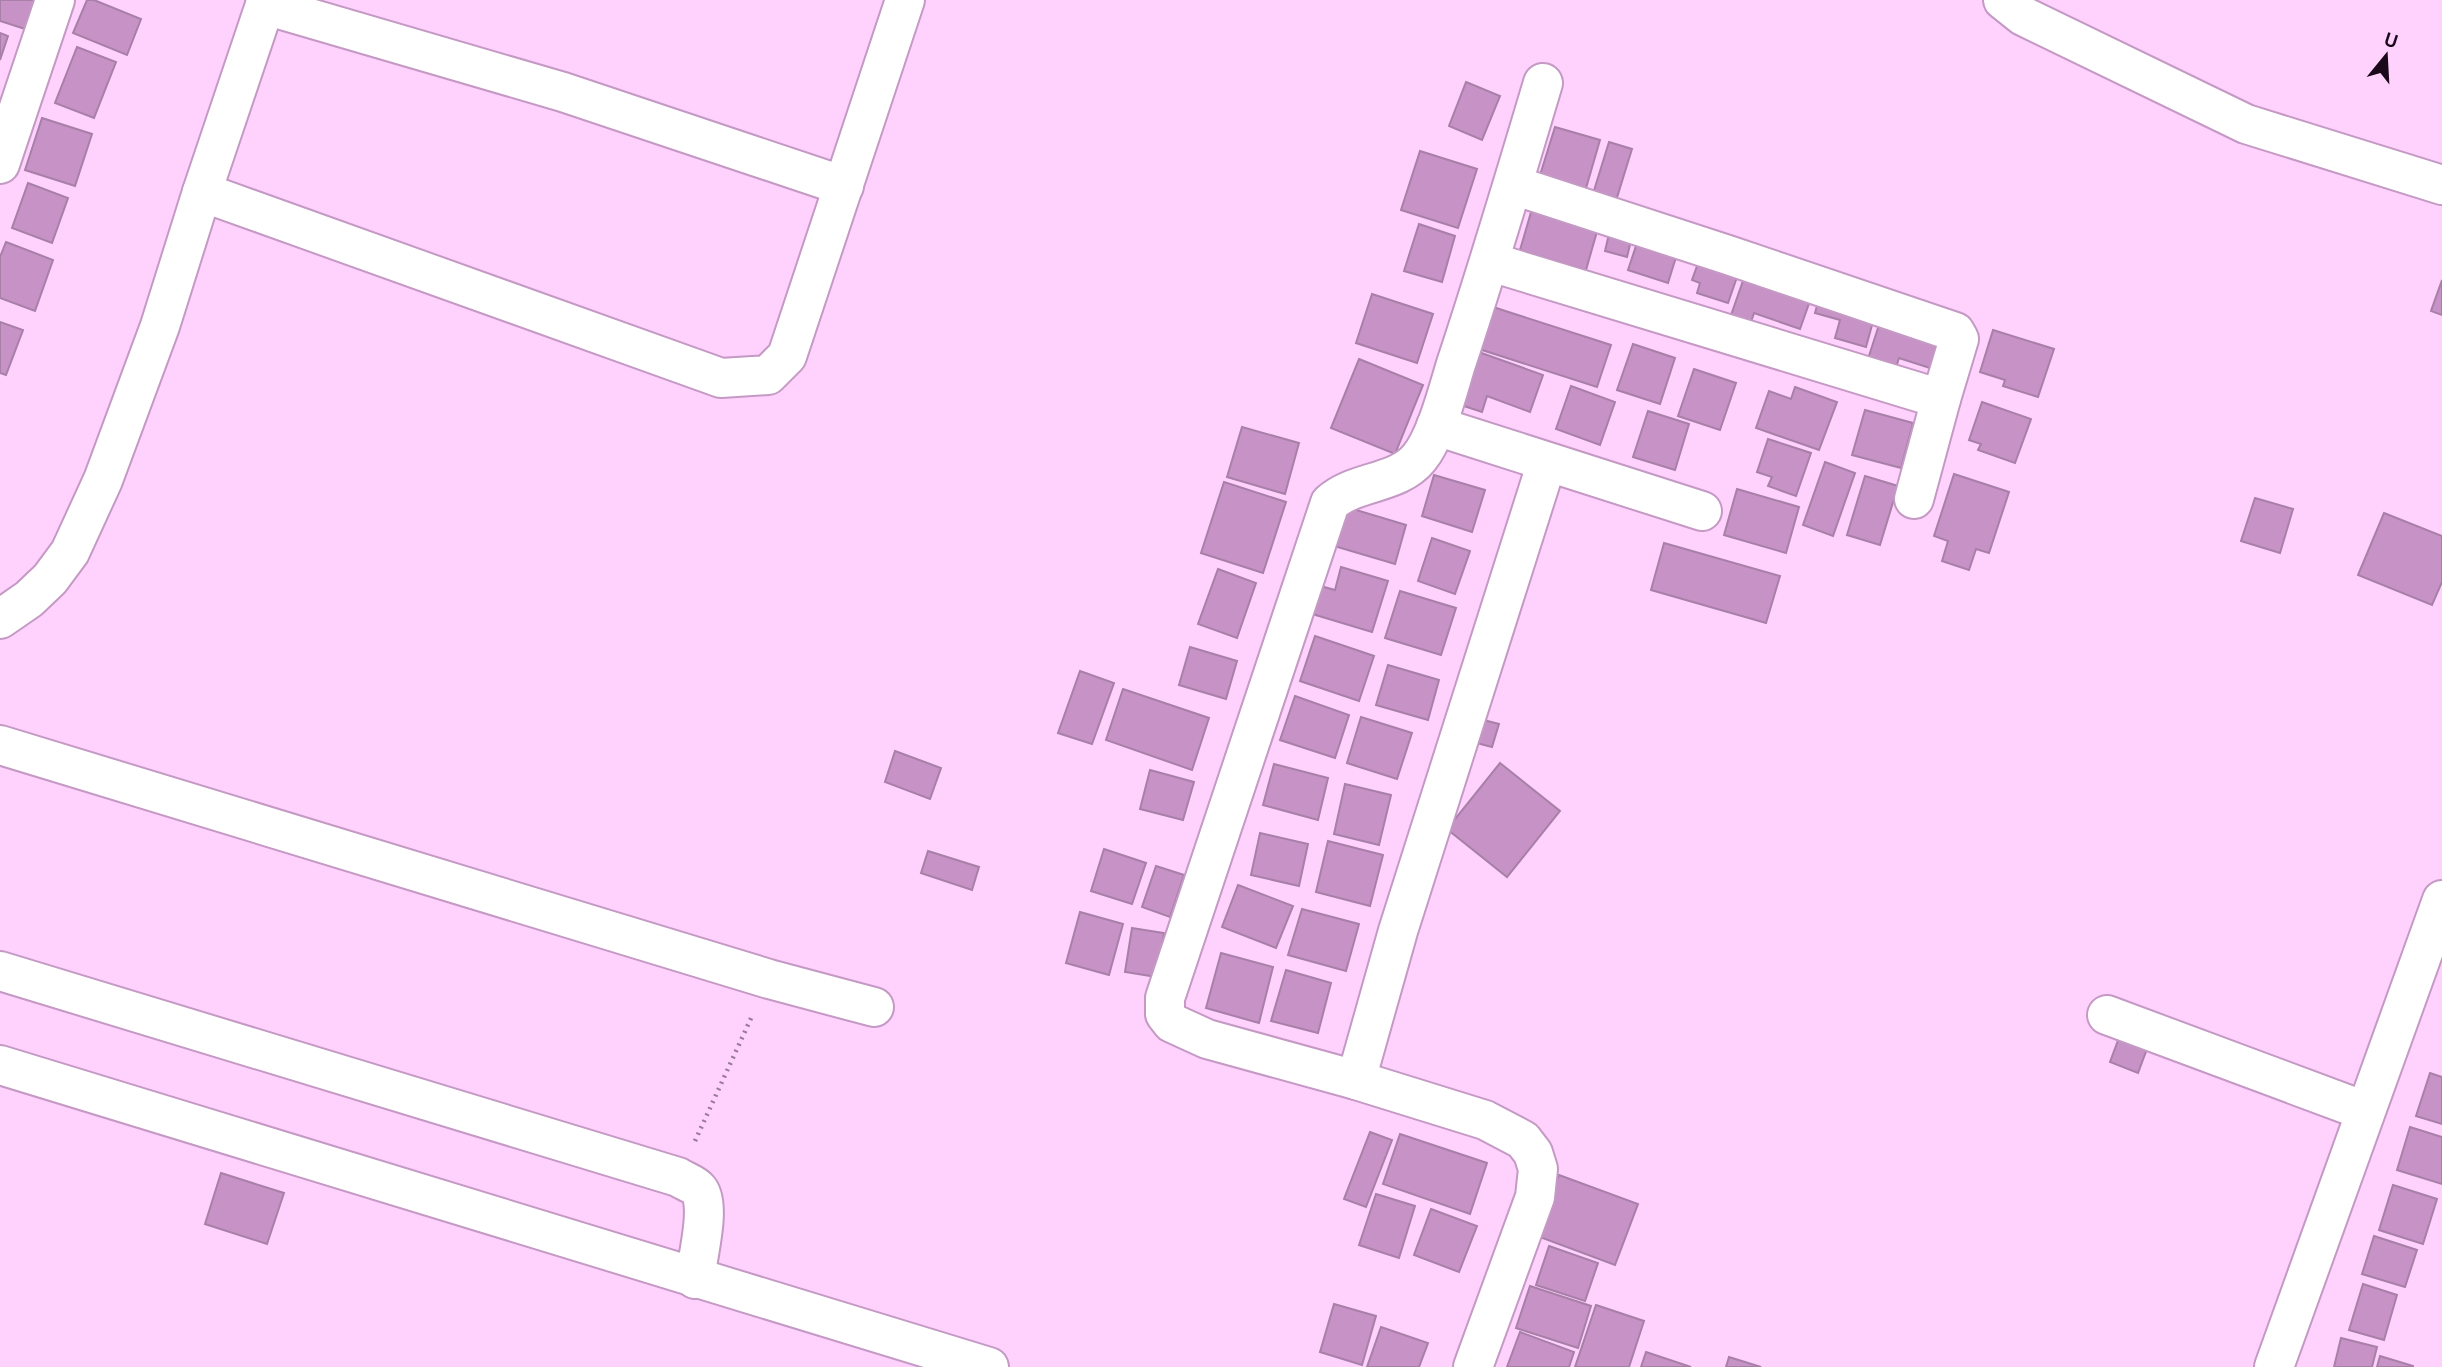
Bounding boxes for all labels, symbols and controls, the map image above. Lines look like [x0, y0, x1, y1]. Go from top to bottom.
north arrow [2351, 21, 2421, 91]
text: U [2381, 26, 2401, 54]

